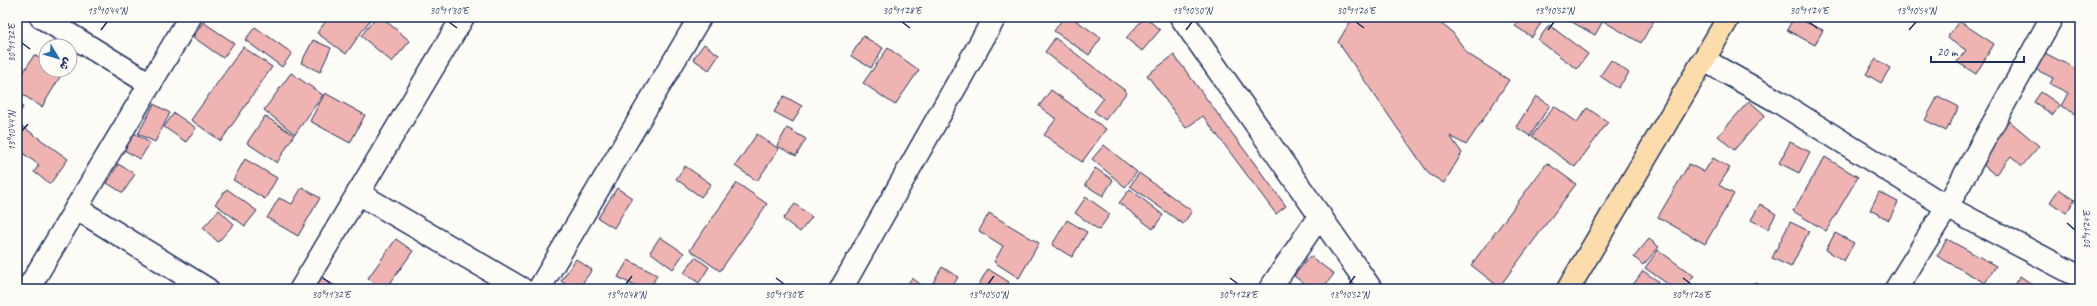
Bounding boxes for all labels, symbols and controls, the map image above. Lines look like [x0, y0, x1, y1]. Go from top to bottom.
text: 13°10'44"N [87, 4, 129, 17]
text: 30°11'30"E [430, 4, 470, 17]
text: 30°11'28"E [883, 4, 923, 17]
text: 13°10'50"N [1172, 4, 1214, 17]
text: 30°11'26"E [1337, 4, 1377, 17]
text: 13°10'52"N [1534, 4, 1576, 17]
text: 30°11'24"E [1790, 4, 1830, 17]
text: 13°10'54"N [1896, 4, 1938, 17]
text: 30°11'32"E [5, 22, 18, 62]
north arrow [38, 38, 78, 78]
scale bar [1931, 38, 2024, 64]
text: 20 m [1937, 44, 1959, 60]
text: ش [57, 55, 75, 73]
text: 13°10'44"N [5, 109, 18, 151]
text: 30°11'24"E [2080, 209, 2093, 249]
text: 30°11'32"E [312, 288, 352, 301]
text: 13°10'48"N [606, 288, 648, 301]
text: 30°11'30"E [765, 288, 805, 301]
text: 13°10'50"N [968, 288, 1010, 301]
text: 30°11'28"E [1219, 288, 1259, 301]
text: 13°10'52"N [1329, 288, 1371, 301]
text: 30°11'26"E [1672, 288, 1712, 301]

